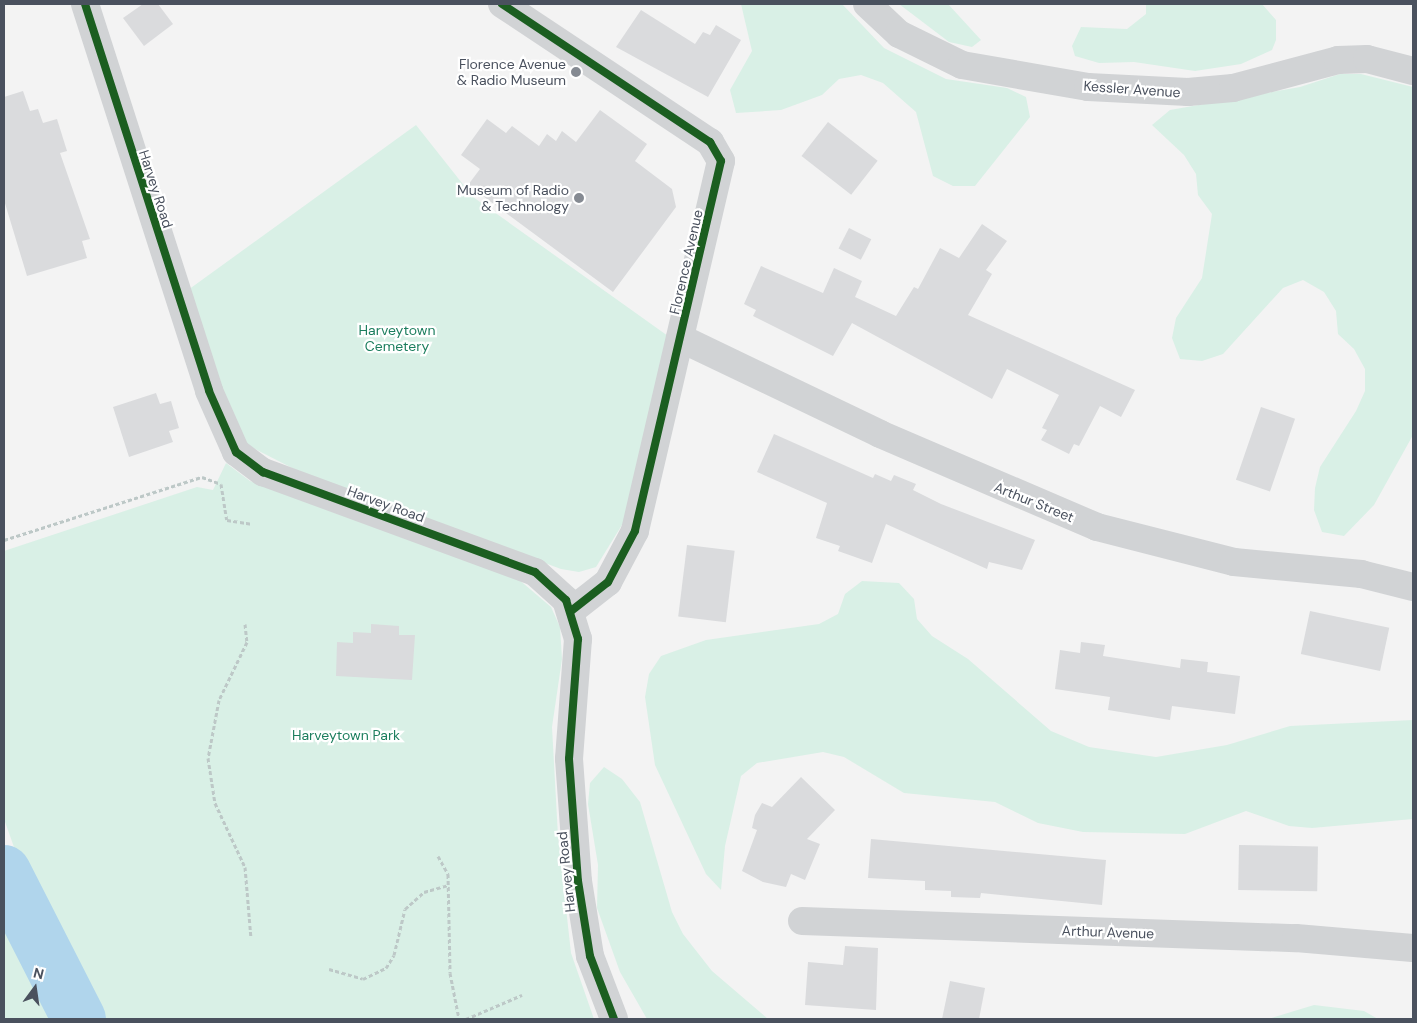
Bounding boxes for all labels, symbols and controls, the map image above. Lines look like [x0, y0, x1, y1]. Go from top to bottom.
place label: Florence Avenue & Radio Museum [457, 56, 566, 88]
marker: Florence Avenue & Radio Museum [570, 66, 582, 78]
street label: Kessler Avenue [1083, 77, 1181, 101]
street label: Harvey Road [135, 148, 177, 230]
place label: Museum of Radio & Technology [457, 182, 569, 214]
marker: Museum of Radio & Technology [573, 192, 585, 204]
street label: Florence Avenue [666, 208, 706, 316]
park label: Harveytown Cemetery [359, 322, 435, 354]
street label: Arthur Street [992, 478, 1076, 526]
street label: Harvey Road [345, 482, 427, 526]
park label: Harveytown Park [292, 727, 400, 743]
street label: Harvey Road [553, 831, 579, 913]
street label: Arthur Avenue [1061, 922, 1155, 942]
north arrow [10, 963, 60, 1013]
text: N [31, 963, 46, 983]

